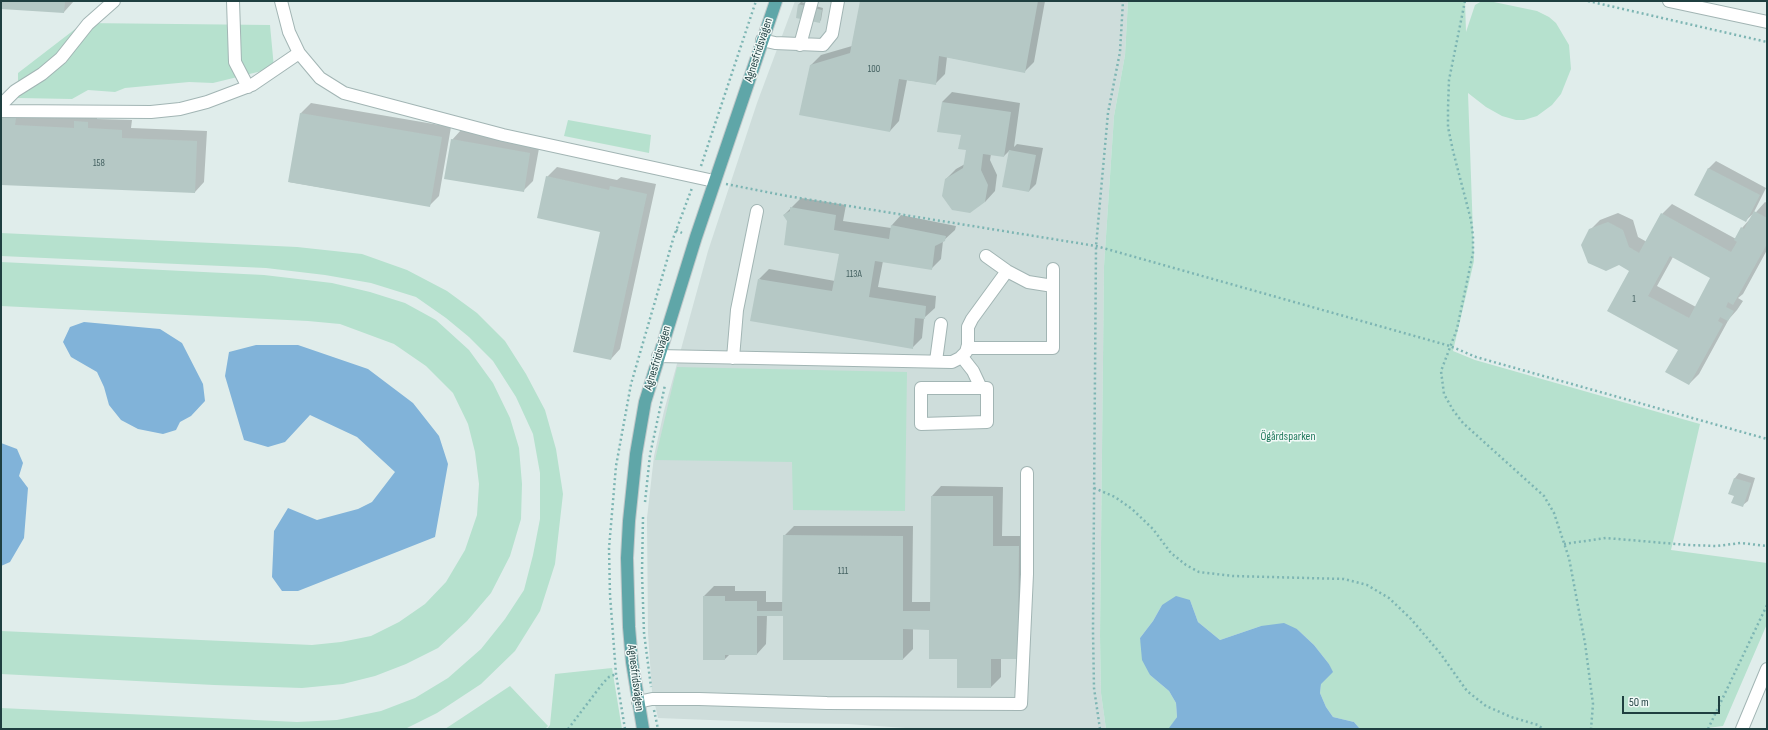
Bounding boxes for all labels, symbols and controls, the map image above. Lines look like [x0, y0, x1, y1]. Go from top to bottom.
street label: Agnesfridsvägen [742, 16, 776, 84]
house number: 100 [868, 63, 880, 75]
house number: 158 [93, 157, 105, 169]
house number: 113A [846, 268, 862, 280]
house number: 1 [1632, 293, 1636, 305]
street label: Agnesfridsvägen [641, 324, 675, 392]
park label: Ögårdsparken [1260, 430, 1316, 444]
house number: 111 [838, 565, 848, 577]
street label: Agnesfridsvägen [624, 644, 646, 712]
scale bar [1624, 688, 1722, 714]
text: 50 m [1629, 695, 1649, 710]

